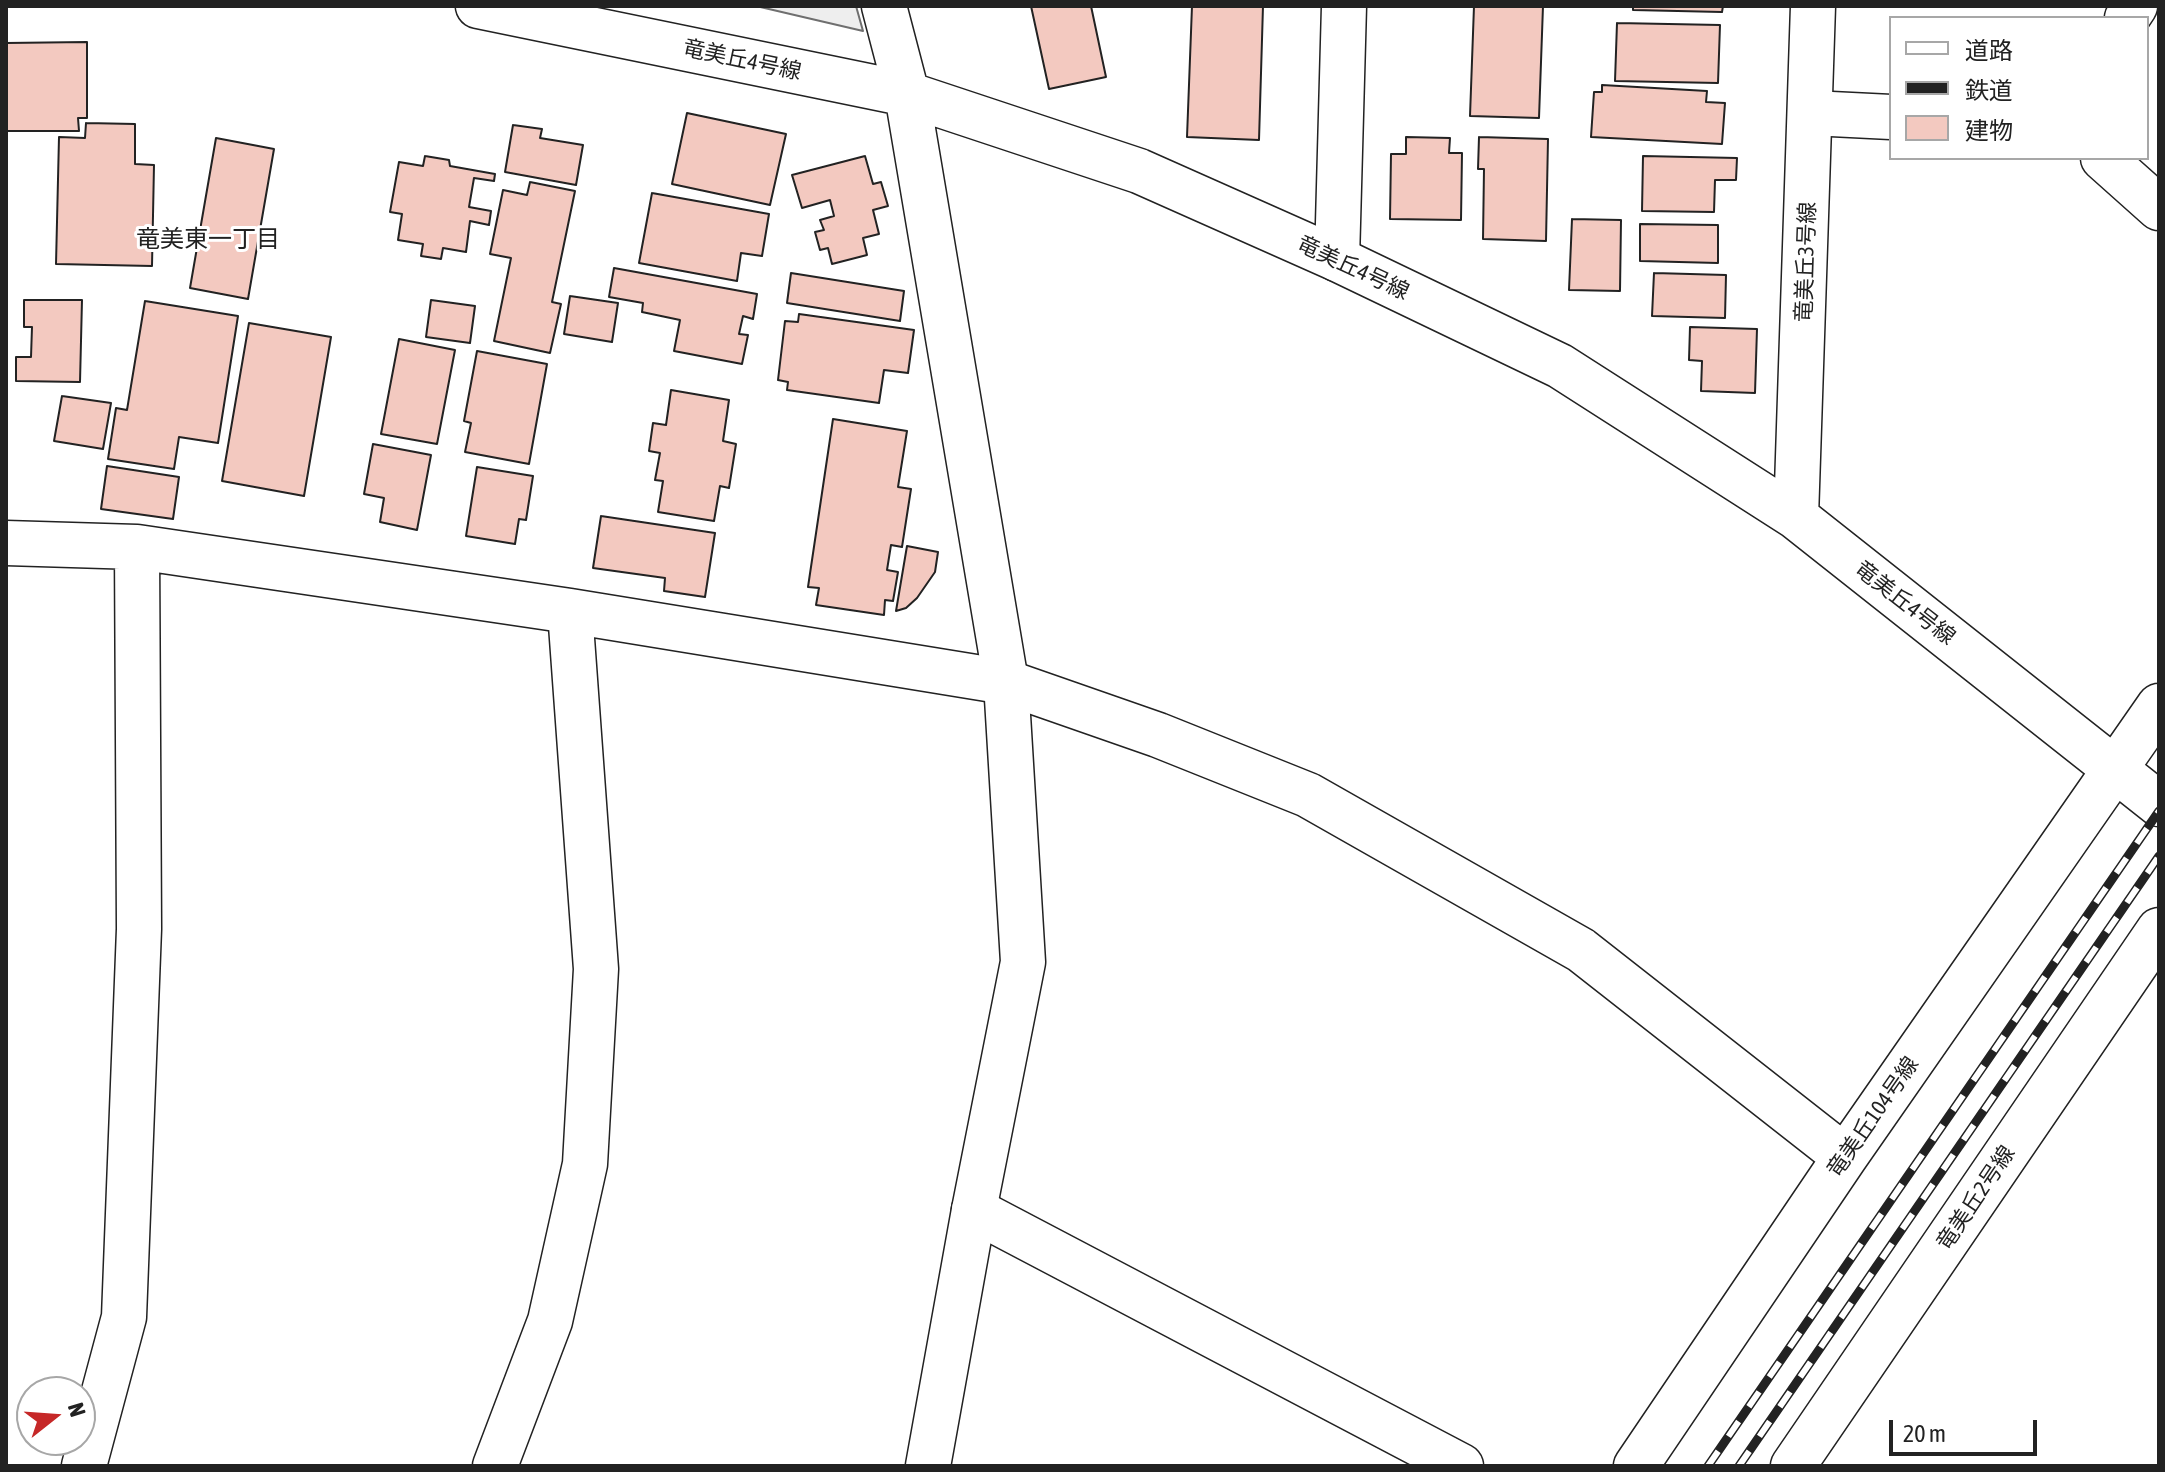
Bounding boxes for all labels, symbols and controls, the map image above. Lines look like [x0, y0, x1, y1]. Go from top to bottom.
legend [1889, 16, 2149, 160]
street label: 竜美丘4号線 [680, 35, 804, 85]
text: 道路 [1965, 37, 2013, 64]
text: 鉄道 [1965, 77, 2013, 104]
text: 建物 [1965, 117, 2013, 144]
street label: 竜美丘3号線 [1791, 201, 1821, 323]
district label: 竜美東一丁目 [136, 225, 280, 253]
street label: 竜美丘4号線 [1293, 231, 1413, 305]
street label: 竜美丘4号線 [1849, 556, 1961, 650]
street label: 竜美丘104号線 [1822, 1052, 1924, 1182]
street label: 竜美丘2号線 [1931, 1141, 2021, 1255]
north arrow [16, 1376, 96, 1456]
text: N [63, 1400, 91, 1420]
scale bar [1893, 1404, 2041, 1454]
text: 20 m [1903, 1420, 1946, 1447]

